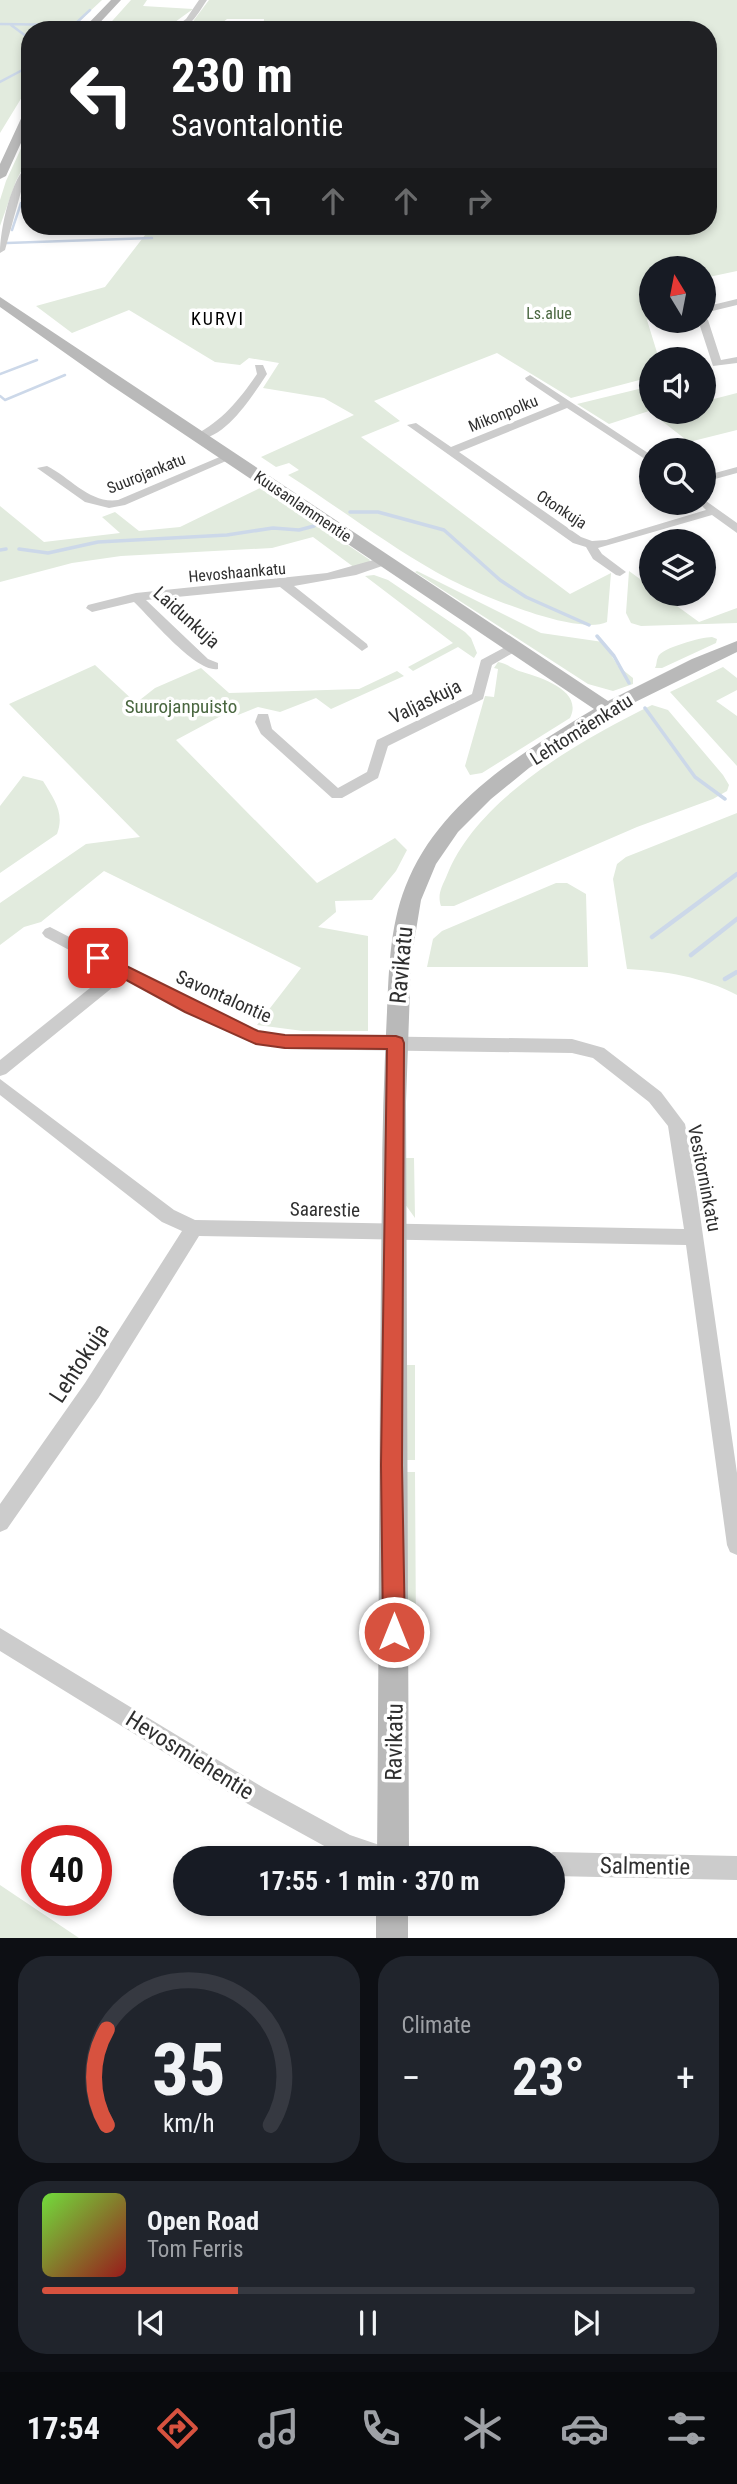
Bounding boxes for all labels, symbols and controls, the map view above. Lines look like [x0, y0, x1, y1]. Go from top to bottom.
text: 230 m [171, 47, 293, 104]
icon: left [56, 49, 147, 140]
text: Savontalontie [171, 106, 343, 144]
icon: left [241, 182, 279, 220]
icon: ahead [314, 182, 352, 220]
icon: ahead [387, 182, 425, 220]
icon: right [460, 182, 498, 220]
north arrow [639, 256, 716, 332]
map controls [639, 256, 716, 606]
park label: Ls.alue [526, 304, 572, 323]
district label: KURVI [191, 308, 245, 329]
button: sound [639, 347, 716, 424]
street label: Mikonpolku [466, 391, 541, 436]
button: search [639, 438, 716, 515]
street label: Suurojankatu [104, 449, 188, 498]
street label: Kuusanlammentie [250, 467, 355, 546]
street label: Otonkuja [533, 486, 590, 533]
button: layers [639, 529, 716, 606]
street label: Hevoshaankatu [188, 559, 286, 586]
street label: Laidunkuja [149, 582, 225, 653]
street label: Valjaskuja [386, 674, 465, 729]
street label: Lehtomäenkatu [526, 689, 637, 770]
park label: Suurojanpuisto [125, 695, 237, 718]
street label: Ravikatu [385, 925, 418, 1005]
pin [68, 928, 128, 988]
icon: arrive [79, 939, 117, 977]
street label: Savontalontie [172, 965, 275, 1028]
street label: Vesitorninkatu [683, 1123, 726, 1233]
street label: Saarestie [290, 1197, 360, 1222]
street label: Lehtokuja [44, 1319, 115, 1408]
position arrow [357, 1595, 431, 1669]
street label: Ravikatu [380, 1703, 409, 1781]
street label: Hevosmiehentie [121, 1705, 259, 1806]
speed limit sign: 40 [21, 1825, 112, 1916]
street label: Salmentie [600, 1852, 690, 1881]
text: 17:55 · 1 min · 370 m [259, 1866, 479, 1896]
text: Climate [402, 2012, 471, 2039]
text: 35 [152, 2028, 226, 2114]
text: 23° [512, 2047, 585, 2108]
text: − [402, 2056, 421, 2100]
text: + [676, 2056, 695, 2100]
text: km/h [163, 2109, 214, 2138]
text: Open Road [147, 2206, 259, 2236]
text: Tom Ferris [147, 2236, 243, 2263]
icon: previous [132, 2304, 170, 2342]
icon: pause [349, 2304, 387, 2342]
icon: next [567, 2304, 605, 2342]
icon: directions [153, 2404, 202, 2453]
icon: music [254, 2404, 303, 2453]
icon: phone [356, 2404, 405, 2453]
icon: climate [458, 2404, 507, 2453]
icon: car [560, 2404, 609, 2453]
icon: filters [662, 2404, 711, 2453]
text: 17:54 [26, 2409, 100, 2447]

